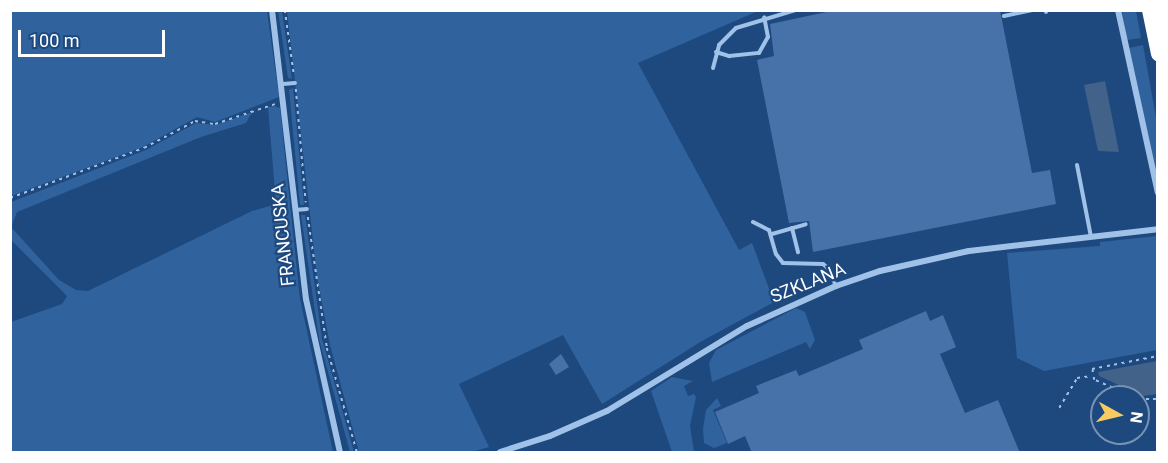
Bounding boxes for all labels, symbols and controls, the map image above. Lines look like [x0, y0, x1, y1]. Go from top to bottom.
scale bar [21, 18, 168, 56]
text: 100 m [29, 30, 80, 51]
street label: FRANCUSKA [267, 183, 299, 287]
street label: SZKLANA [767, 258, 849, 308]
north arrow [1090, 385, 1150, 445]
text: N [1126, 410, 1147, 424]

